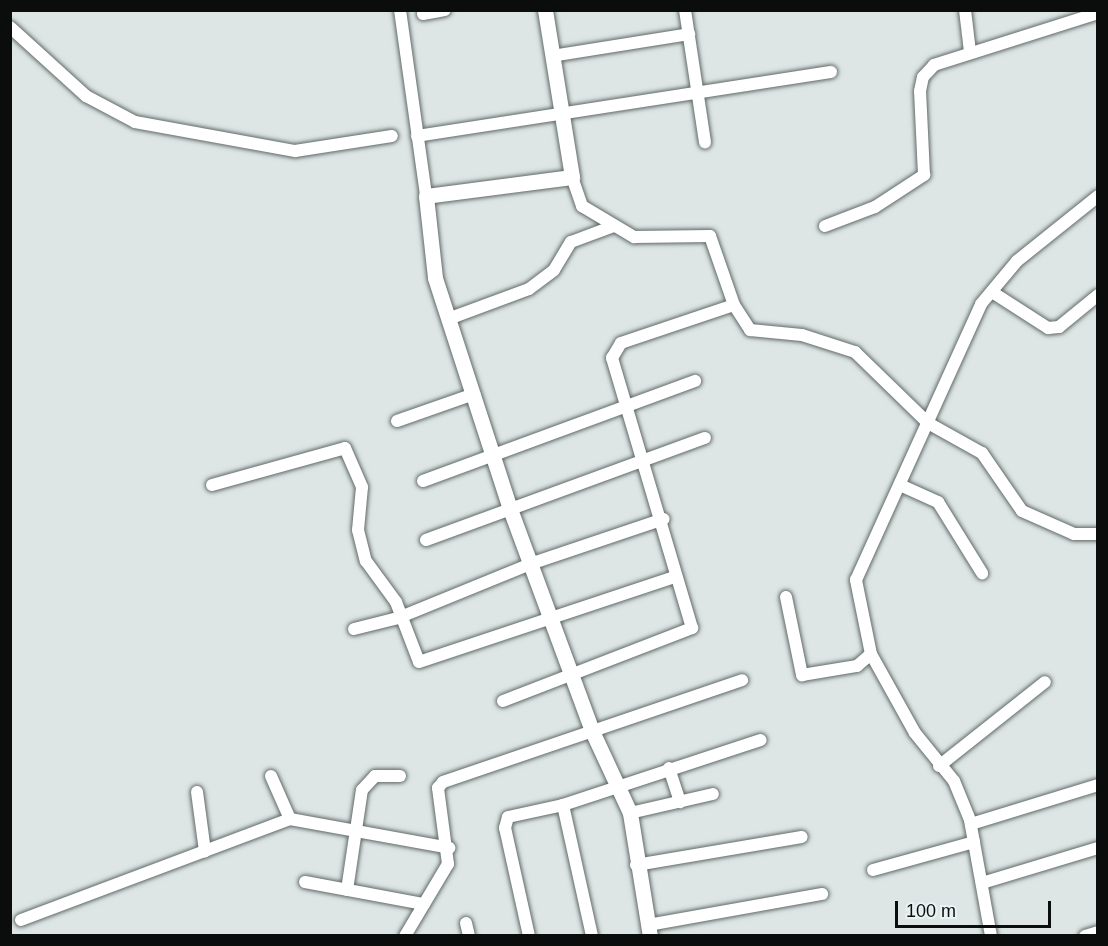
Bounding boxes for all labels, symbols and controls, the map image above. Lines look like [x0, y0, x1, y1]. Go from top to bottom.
scale bar [898, 889, 1054, 927]
text: 100 m [906, 901, 956, 921]

